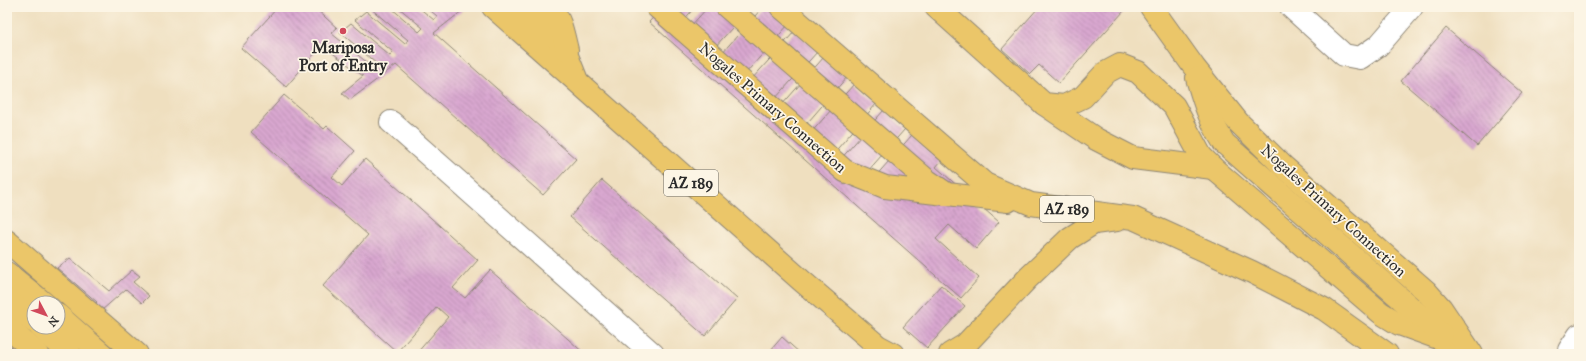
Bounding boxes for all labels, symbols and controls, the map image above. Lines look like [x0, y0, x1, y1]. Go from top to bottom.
marker: Mariposa Port of Entry [338, 26, 348, 36]
place label: Mariposa Port of Entry [299, 38, 389, 76]
street label: Nogales Primary Connection [694, 38, 851, 178]
street label: Nogales Primary Connection [1256, 140, 1411, 282]
road number: AZ 189 [664, 170, 718, 196]
road number: AZ 189 [1040, 196, 1094, 222]
north arrow [26, 295, 66, 335]
text: N [45, 313, 61, 330]

